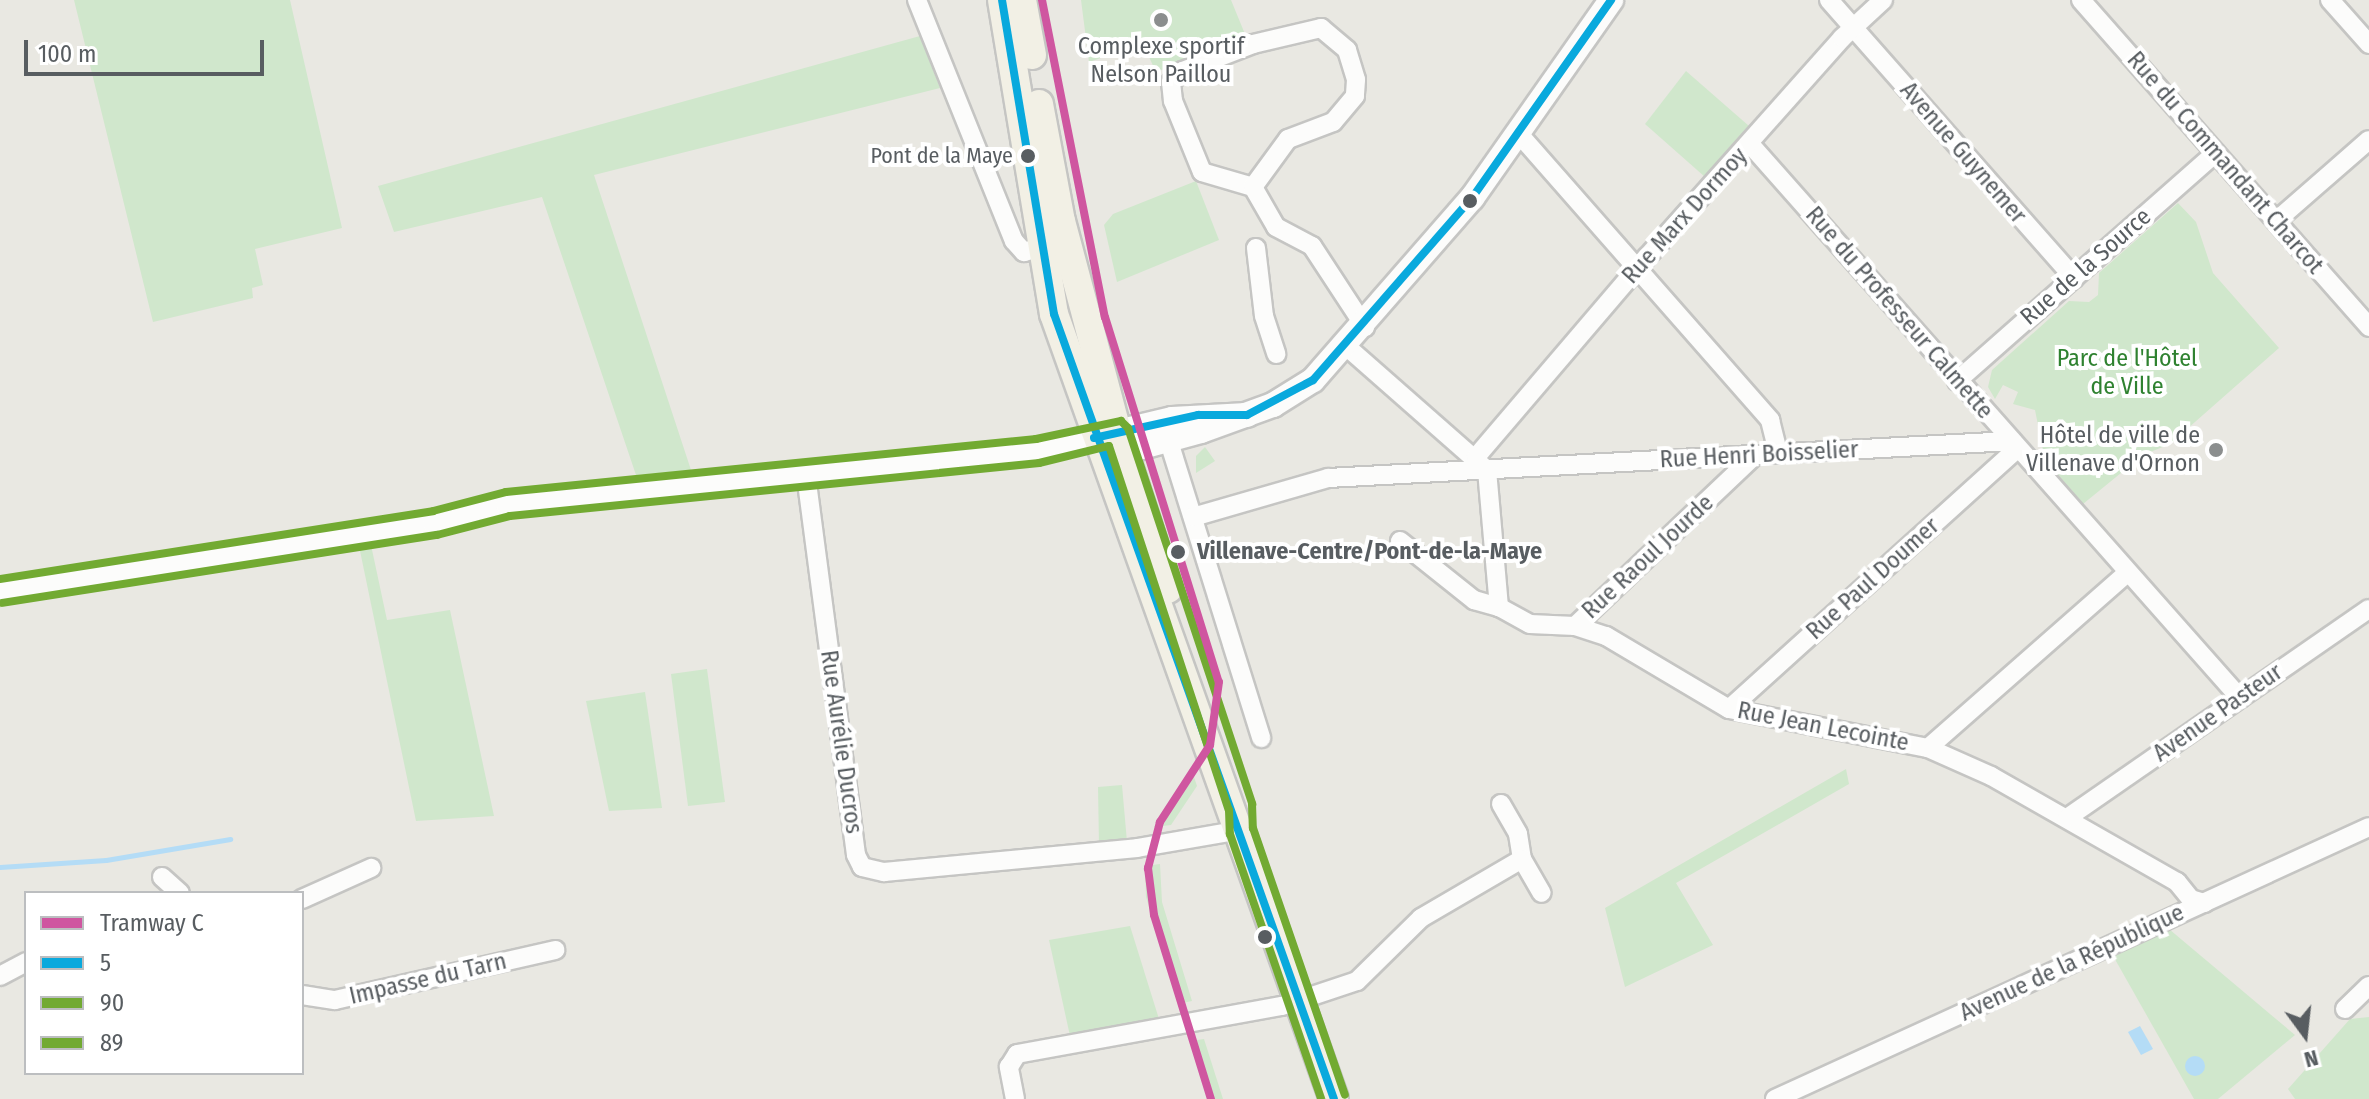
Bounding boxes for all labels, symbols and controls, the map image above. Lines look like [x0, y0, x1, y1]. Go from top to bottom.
marker: Complexe sportif Nelson Paillou [1152, 11, 1170, 29]
scale bar [28, 24, 268, 74]
place label: Complexe sportif Nelson Paillou [1078, 33, 1244, 89]
text: 100 m [38, 40, 96, 68]
street label: Rue du Commandant Charcot [2121, 46, 2329, 280]
street label: Avenue Guynemer [1894, 76, 2032, 230]
street label: Rue Marx Dormoy [1616, 142, 1754, 290]
place label: Pont de la Maye [870, 143, 1013, 169]
marker: Pont de la Maye [1020, 148, 1036, 164]
unlabelled marker [1462, 193, 1478, 209]
street label: Rue du Professeur Calmette [1799, 201, 1999, 425]
street label: Rue de la Source [2015, 202, 2157, 332]
park label: Parc de l'Hôtel de Ville [2057, 345, 2197, 401]
place label: Hôtel de ville de Villenave d'Ornon [2026, 422, 2200, 478]
street label: Rue Henri Boisselier [1659, 435, 1859, 475]
marker: Hôtel de ville de Villenave d'Ornon [2207, 441, 2225, 459]
street label: Rue Raoul Jourde [1576, 489, 1720, 625]
street label: Rue Paul Doumer [1801, 512, 1945, 646]
place label: Villenave-Centre/Pont-de-la-Maye [1197, 538, 1542, 566]
marker: Villenave-Centre/Pont-de-la-Maye [1166, 540, 1190, 564]
street label: Rue Aurélie Ducros [814, 648, 868, 836]
street label: Avenue Pasteur [2148, 658, 2288, 768]
street label: Rue Jean Lecointe [1735, 696, 1911, 758]
legend [24, 891, 304, 1075]
street label: Avenue de la République [1955, 898, 2189, 1028]
text: Tramway C [100, 909, 204, 937]
unlabelled marker [1257, 929, 1273, 945]
street label: Impasse du Tarn [347, 947, 509, 1011]
text: 5 [100, 949, 111, 977]
text: 90 [100, 989, 124, 1017]
north arrow [2265, 995, 2345, 1075]
text: 89 [100, 1029, 123, 1057]
text: N [2301, 1044, 2321, 1073]

